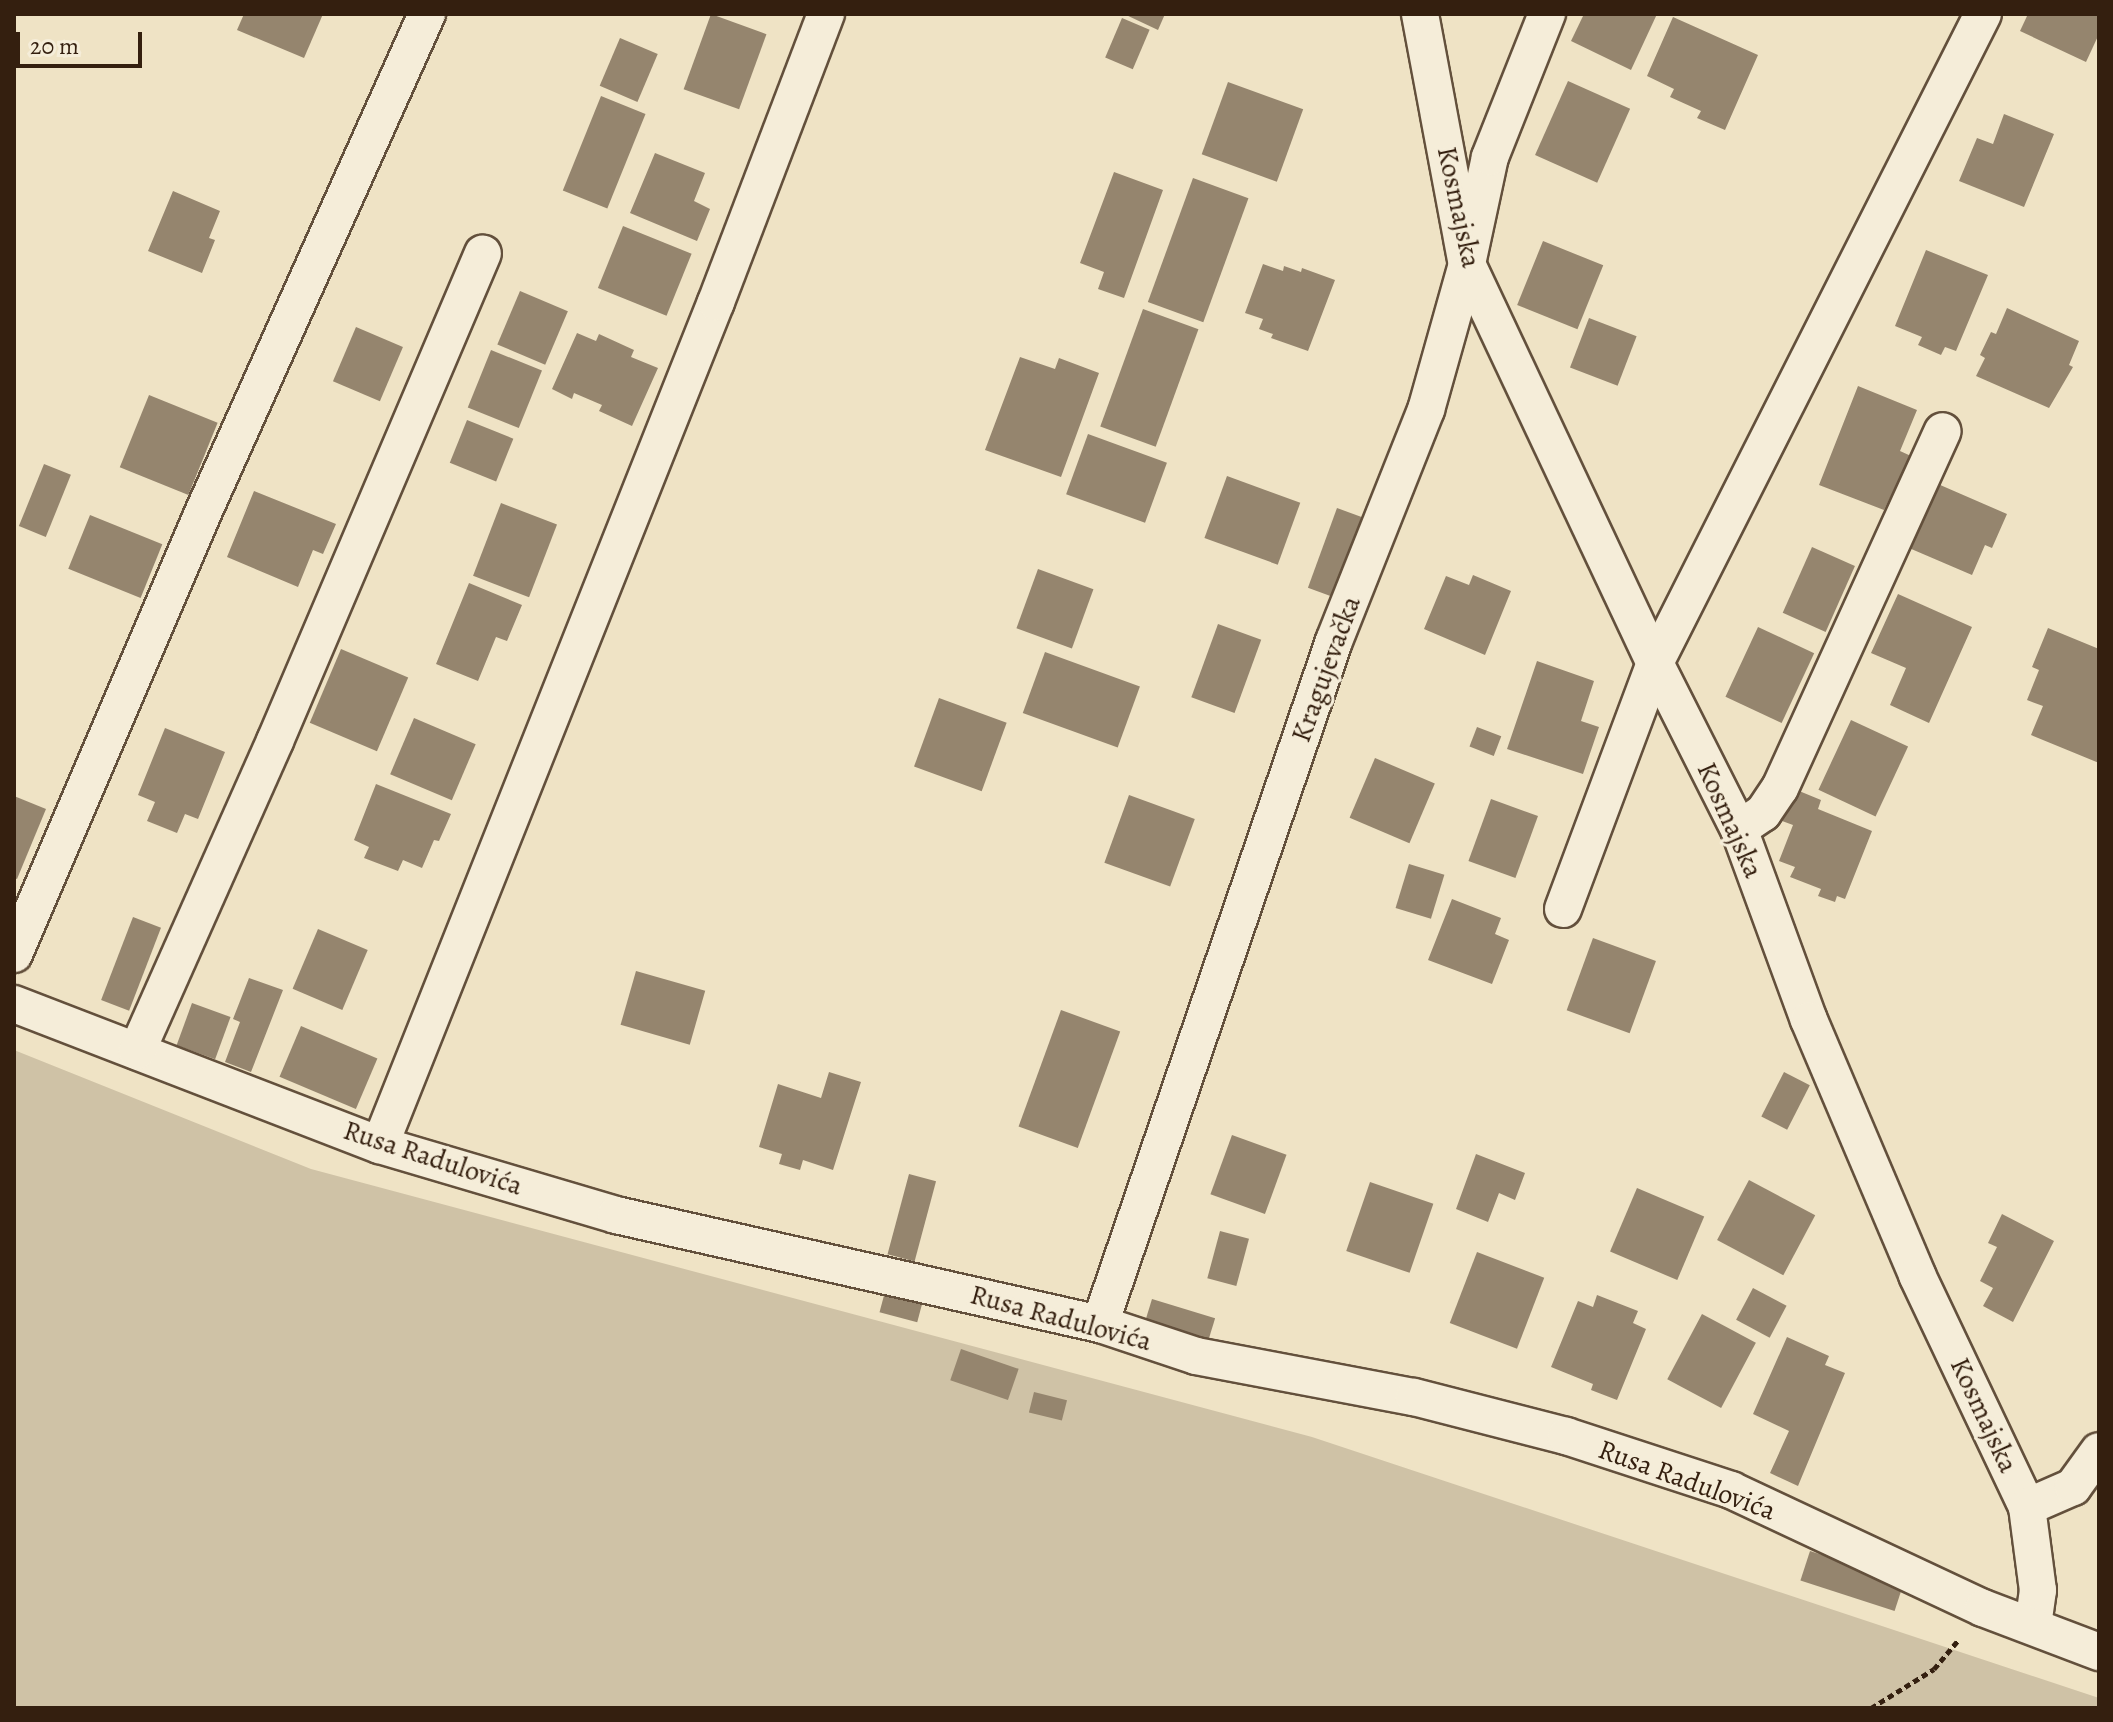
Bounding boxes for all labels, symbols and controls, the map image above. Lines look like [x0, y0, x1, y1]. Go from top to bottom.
scale bar [20, 16, 146, 66]
text: 20 m [30, 30, 79, 62]
street label: Kosmajska [1430, 143, 1488, 271]
street label: Kragujevačka [1284, 591, 1368, 747]
street label: Kosmajska [1690, 757, 1770, 883]
street label: Rusa Radulovića [339, 1113, 527, 1203]
street label: Rusa Radulovića [967, 1278, 1155, 1358]
street label: Kosmajska [1943, 1352, 2025, 1478]
street label: Rusa Radulovića [1594, 1432, 1780, 1528]

